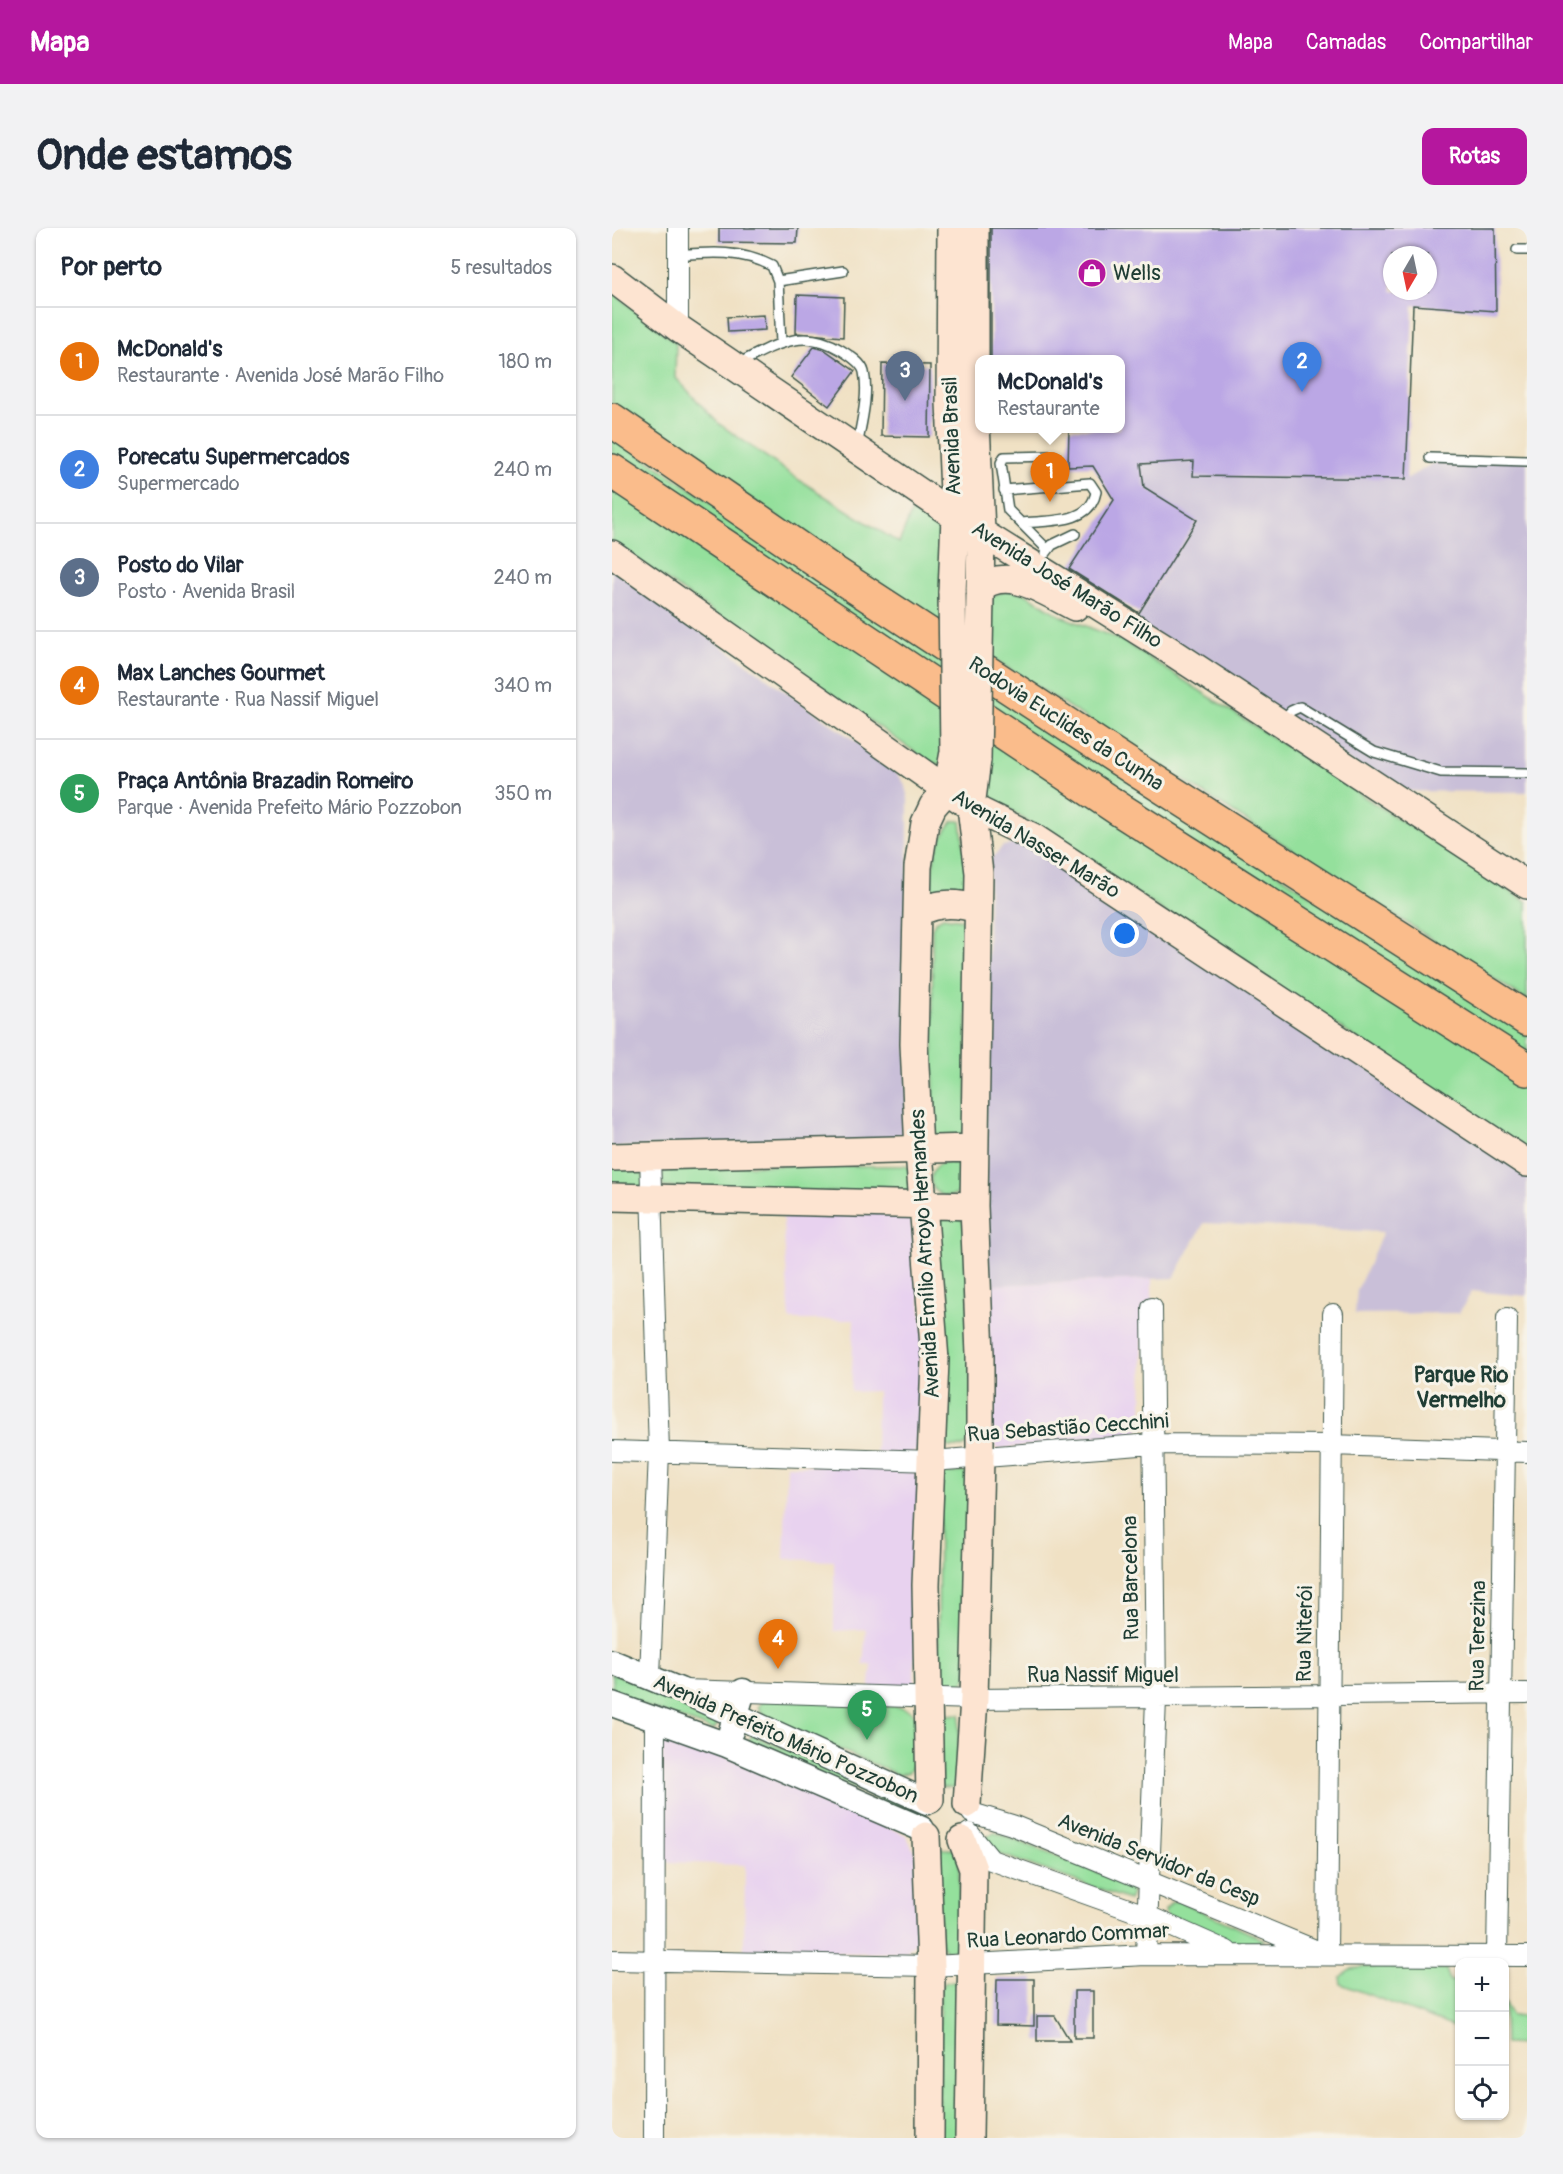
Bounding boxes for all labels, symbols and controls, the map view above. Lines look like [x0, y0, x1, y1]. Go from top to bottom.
text: Mapa [30, 25, 89, 60]
text: Mapa [1228, 29, 1273, 56]
text: Camadas [1306, 29, 1386, 56]
text: Compartilhar [1419, 29, 1533, 56]
button: Rotas [1422, 128, 1527, 185]
text: Onde estamos [36, 130, 292, 182]
north arrow [1383, 246, 1437, 300]
text: Por perto [60, 251, 162, 283]
text: 5 resultados [450, 255, 552, 280]
shop icon: Wells [1076, 257, 1108, 289]
place label: Wells [1113, 260, 1161, 287]
text: McDonald's [117, 335, 222, 363]
pin: 2 [1282, 342, 1322, 392]
text: 1 [76, 349, 83, 374]
text: 180 m [498, 349, 552, 374]
pin: 3 [886, 352, 924, 401]
popup [975, 355, 1125, 433]
text: Restaurante · Avenida José Marão Filho [117, 363, 444, 388]
text: McDonald's [997, 368, 1103, 396]
street label: Avenida Brasil [936, 376, 968, 496]
text: Restaurante [997, 396, 1100, 421]
text: Porecatu Supermercados [117, 443, 349, 471]
pin: 1 [1030, 452, 1070, 502]
text: 2 [74, 457, 85, 482]
text: 240 m [493, 457, 552, 482]
text: Supermercado [117, 471, 240, 496]
street label: Avenida José Marão Filho [967, 515, 1167, 655]
text: Posto do Vilar [117, 551, 244, 579]
text: 3 [74, 565, 85, 590]
text: 240 m [493, 565, 552, 590]
text: Posto · Avenida Brasil [117, 579, 295, 604]
street label: Rodovia Euclides da Cunha [963, 651, 1169, 797]
text: Max Lanches Gourmet [117, 659, 325, 687]
text: 4 [74, 673, 85, 698]
text: 340 m [493, 673, 552, 698]
text: Restaurante · Rua Nassif Miguel [117, 687, 379, 712]
text: Praça Antônia Brazadin Romeiro [117, 767, 413, 795]
text: 5 [74, 781, 85, 806]
text: 350 m [494, 781, 552, 806]
street label: Avenida Nasser Marão [947, 783, 1125, 905]
text: Parque · Avenida Prefeito Mário Pozzobon [117, 795, 462, 820]
your location [1110, 919, 1139, 948]
street label: Avenida Emílio Arroyo Hernandes [904, 1108, 946, 1399]
district label: Parque Rio Vermelho [1414, 1361, 1509, 1414]
street label: Rua Sebastião Cecchini [966, 1407, 1170, 1449]
street label: Rua Barcelona [1116, 1515, 1146, 1641]
street label: Rua Terezina [1464, 1580, 1492, 1692]
street label: Rua Niterói [1291, 1585, 1319, 1682]
pin: 4 [758, 1620, 798, 1669]
street label: Rua Nassif Miguel [1027, 1662, 1179, 1689]
street label: Avenida Prefeito Mário Pozzobon [649, 1668, 923, 1810]
pin: 5 [848, 1690, 886, 1740]
street label: Avenida Servidor da Cesp [1054, 1807, 1264, 1913]
street label: Rua Leonardo Commar [966, 1917, 1171, 1955]
map controls [1455, 1958, 1509, 2120]
button: + [1455, 1958, 1509, 2012]
button: − [1455, 2012, 1509, 2066]
button: locate [1455, 2066, 1509, 2120]

